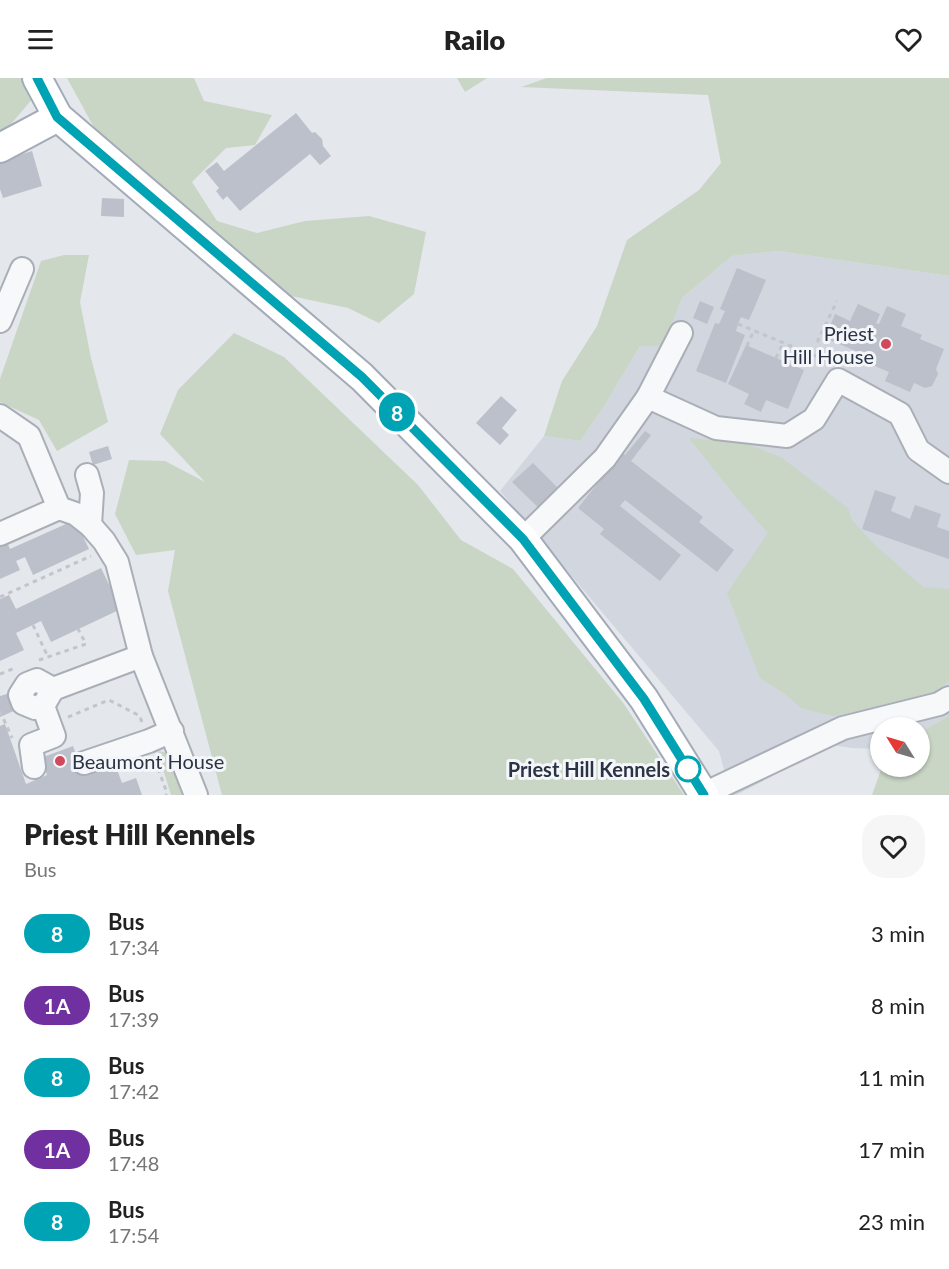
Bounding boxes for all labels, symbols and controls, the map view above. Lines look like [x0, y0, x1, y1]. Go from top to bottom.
icon: menu [24, 23, 57, 56]
text: Railo [444, 23, 505, 56]
icon: heart [892, 23, 925, 56]
place label: Priest Hill House [783, 321, 874, 368]
marker: Priest Hill House [879, 337, 893, 351]
line badge: 8 [378, 392, 416, 432]
text: 8 [391, 400, 403, 425]
north arrow [870, 717, 930, 777]
map controls [870, 717, 930, 777]
place label: Beaumont House [72, 749, 224, 773]
marker: Beaumont House [53, 754, 67, 768]
marker: Priest Hill Kennels [675, 756, 701, 782]
place label: Priest Hill Kennels [508, 757, 670, 781]
button: heart [862, 815, 925, 878]
text: Priest Hill Kennels [24, 817, 255, 851]
text: Bus [24, 857, 57, 881]
text: Bus [108, 908, 144, 935]
text: 3 min [871, 920, 925, 947]
text: 8 [51, 921, 63, 946]
text: 17:34 [108, 935, 159, 959]
text: Bus [108, 980, 144, 1007]
text: 8 min [871, 992, 925, 1019]
text: 1A [44, 993, 70, 1018]
text: 17:39 [108, 1007, 159, 1031]
text: Bus [108, 1052, 144, 1079]
text: 11 min [858, 1064, 925, 1091]
text: 8 [51, 1065, 63, 1090]
text: 17:42 [108, 1079, 159, 1103]
text: Bus [108, 1124, 144, 1151]
text: 17 min [858, 1136, 925, 1163]
text: 1A [44, 1137, 70, 1162]
text: 17:48 [108, 1151, 159, 1175]
text: Bus [108, 1196, 144, 1223]
text: 23 min [858, 1208, 925, 1235]
text: 8 [51, 1209, 63, 1234]
text: 17:54 [108, 1223, 159, 1247]

